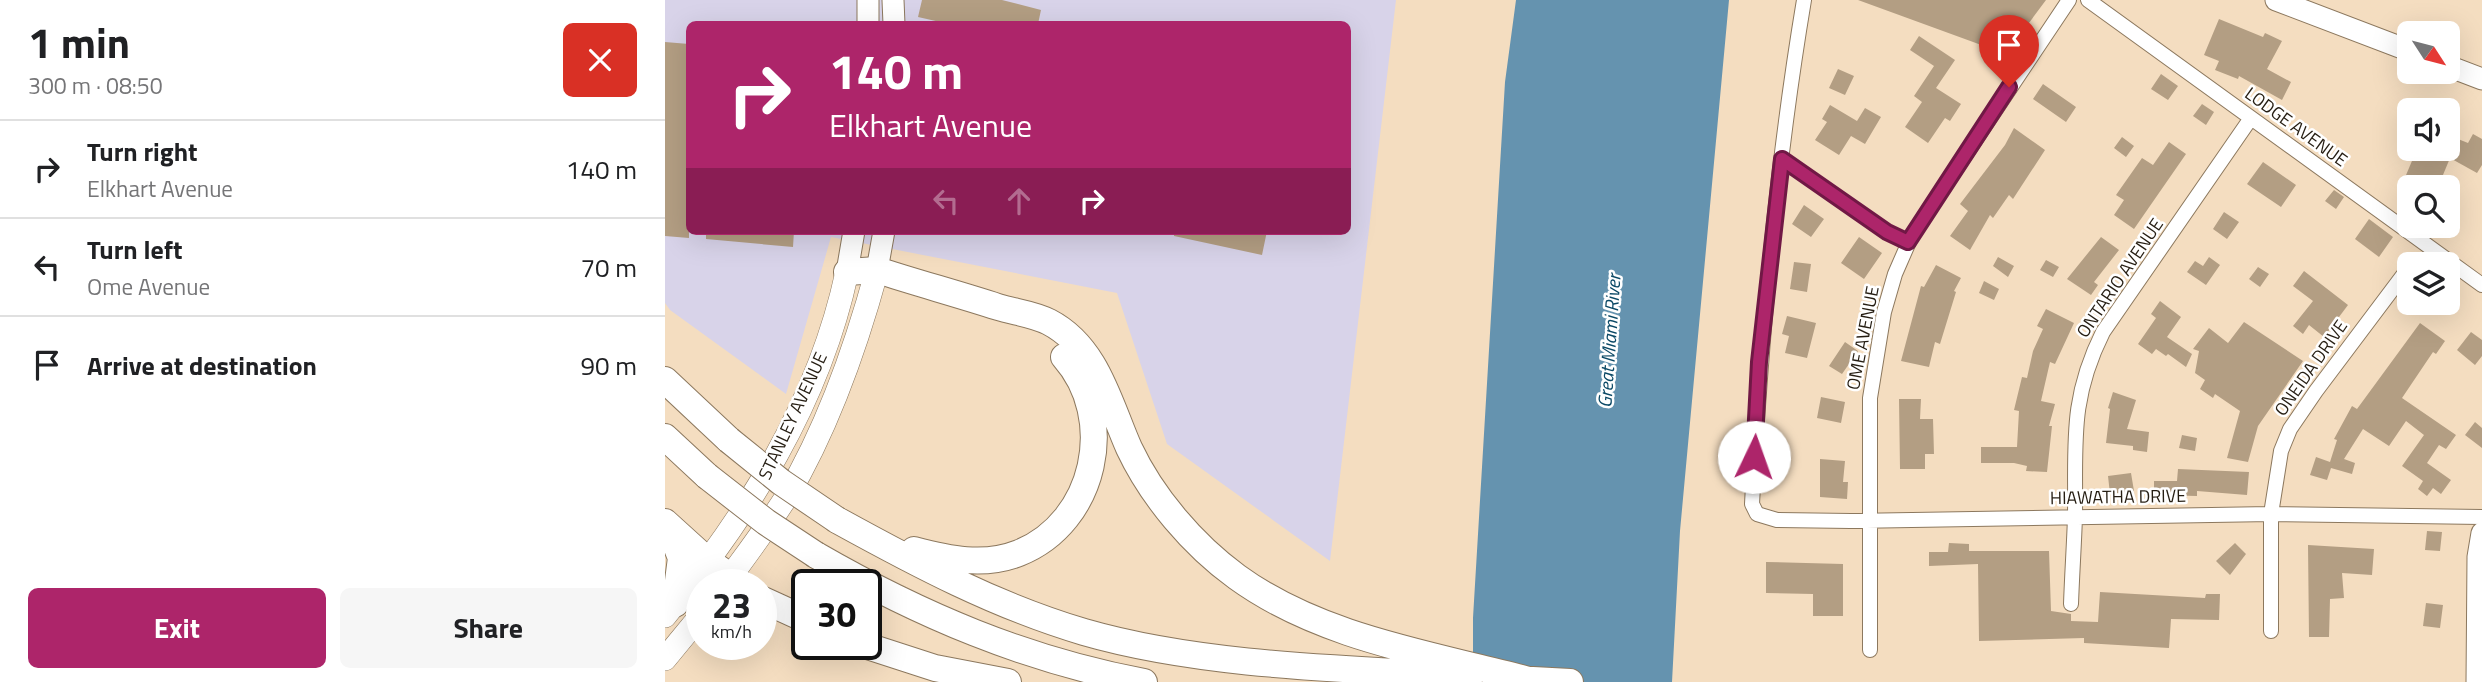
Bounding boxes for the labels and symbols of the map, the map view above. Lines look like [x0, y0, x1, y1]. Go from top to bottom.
pin [1979, 15, 2039, 87]
north arrow [2397, 21, 2461, 84]
street label: LODGE AVENUE [2239, 80, 2353, 173]
street label: ONTARIO AVENUE [2069, 212, 2170, 343]
water label: Great Miami River [1589, 271, 1628, 409]
street label: OME AVENUE [1839, 284, 1886, 392]
street label: ONEIDA DRIVE [2267, 314, 2354, 421]
street label: STANLEY AVENUE [751, 348, 834, 484]
position arrow [1717, 420, 1791, 494]
street label: HIAWATHA DRIVE [2050, 482, 2186, 511]
speed limit sign: 30 [791, 569, 882, 660]

